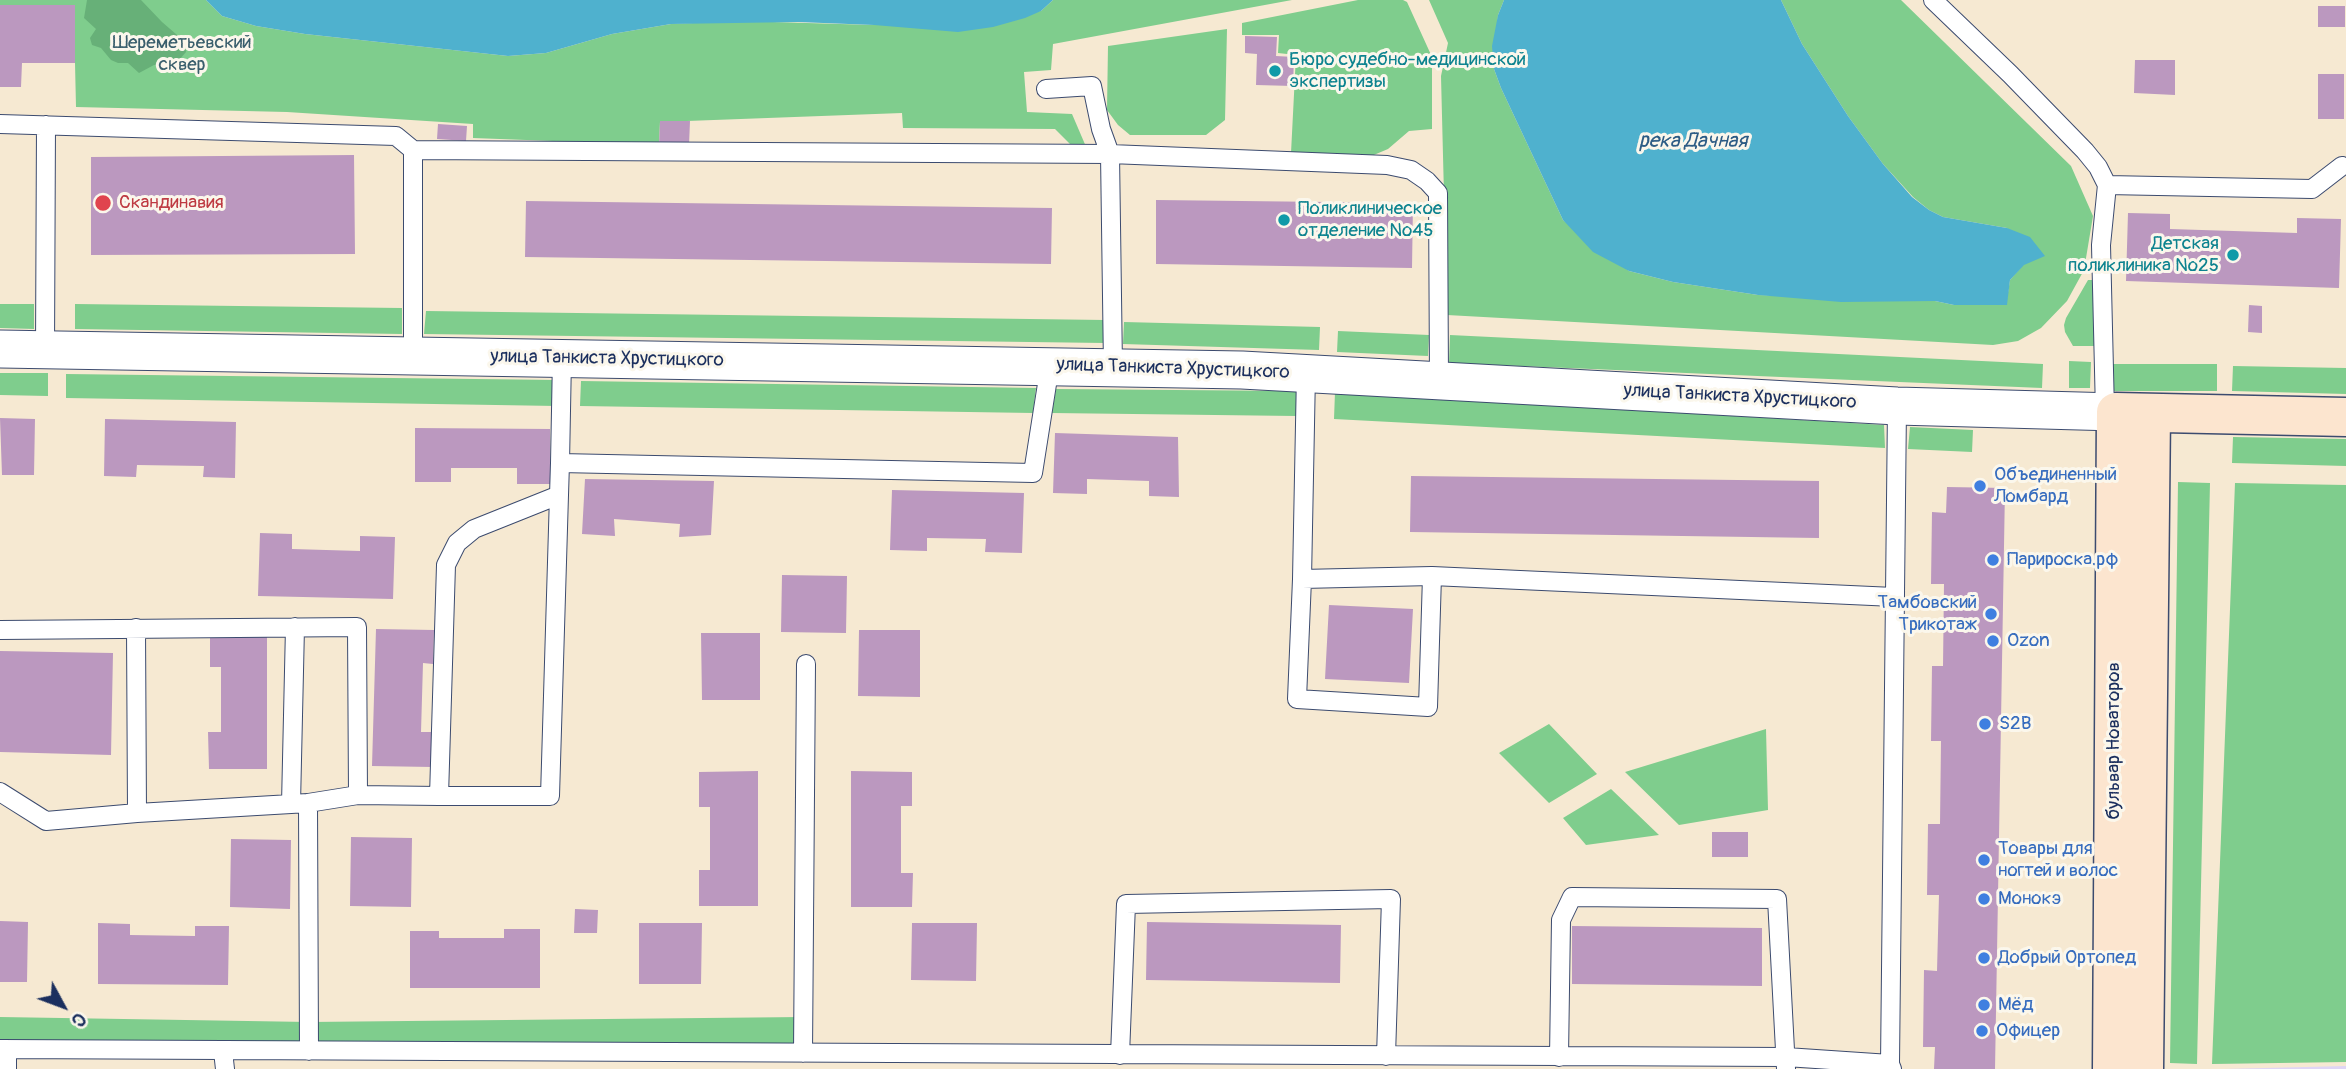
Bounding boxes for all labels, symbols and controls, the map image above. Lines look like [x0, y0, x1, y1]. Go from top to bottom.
park label: Шереметьевский сквер [112, 32, 252, 76]
place label: Бюро судебно-медицинской экспертизы [1289, 49, 1526, 93]
marker: Бюро судебно-медицинской экспертизы [1267, 63, 1283, 79]
water label: река Дачная [1639, 129, 1747, 155]
place label: Скандинавия [119, 192, 224, 214]
marker: Скандинавия [93, 193, 113, 213]
place label: Поликлиническое отделение №45 [1298, 198, 1442, 242]
marker: Поликлиническое отделение №45 [1276, 212, 1292, 228]
place label: Детская поликлиника №25 [2068, 233, 2219, 277]
marker: Детская поликлиника №25 [2225, 247, 2241, 263]
street label: улица Танкиста Хрустицкого [490, 346, 724, 372]
street label: улица Танкиста Хрустицкого [1056, 354, 1290, 384]
street label: улица Танкиста Хрустицкого [1623, 380, 1857, 414]
place label: Объединенный Ломбард [1994, 464, 2117, 508]
marker: Объединенный Ломбард [1972, 478, 1988, 494]
place label: Парироска.рф [2007, 549, 2119, 571]
marker: Парироска.рф [1985, 552, 2001, 568]
place label: Тамбовский Трикотаж [1878, 592, 1977, 636]
marker: Тамбовский Трикотаж [1983, 606, 1999, 622]
place label: Ozon [2007, 630, 2050, 652]
marker: Ozon [1985, 633, 2001, 649]
street label: бульвар Новаторов [2103, 662, 2125, 820]
place label: S2B [1999, 713, 2031, 735]
marker: S2B [1977, 716, 1993, 732]
place label: Товары для ногтей и волос [1998, 838, 2118, 882]
marker: Товары для ногтей и волос [1976, 852, 1992, 868]
place label: Монокэ [1998, 888, 2062, 910]
marker: Монокэ [1976, 891, 1992, 907]
place label: Добрый Ортопед [1998, 947, 2136, 969]
marker: Добрый Ортопед [1976, 950, 1992, 966]
north arrow [28, 971, 98, 1041]
place label: Мёд [1998, 994, 2033, 1016]
marker: Мёд [1976, 997, 1992, 1013]
text: С [66, 1007, 92, 1032]
place label: Офицер [1996, 1020, 2060, 1042]
marker: Офицер [1974, 1023, 1990, 1039]

